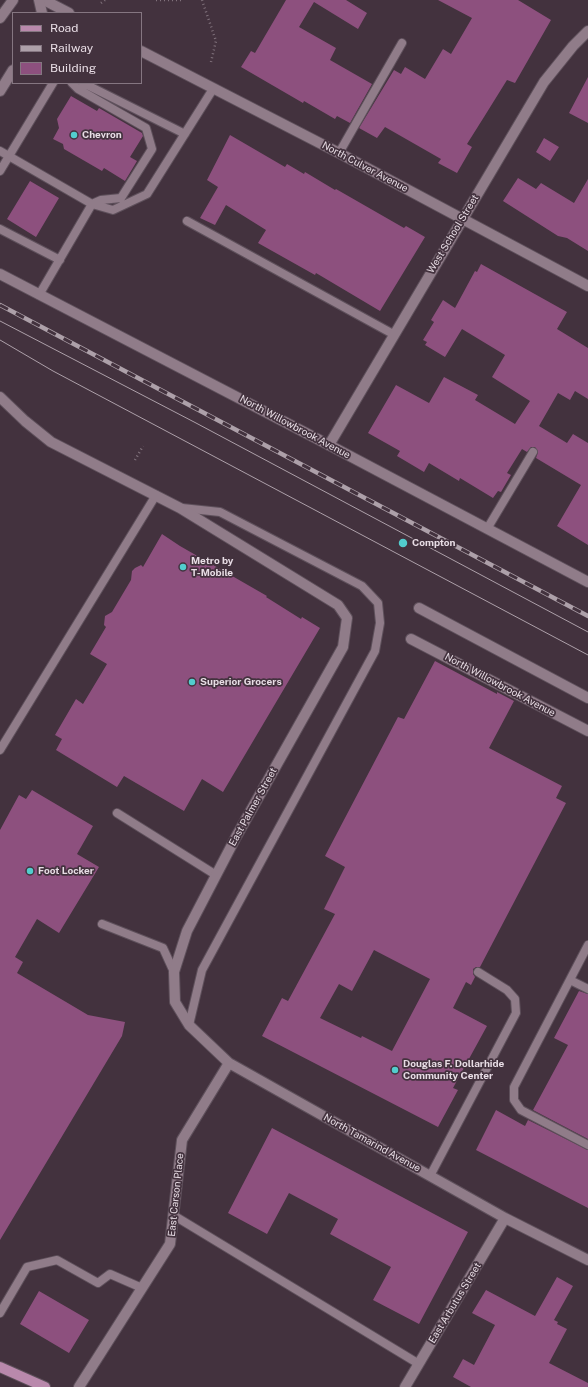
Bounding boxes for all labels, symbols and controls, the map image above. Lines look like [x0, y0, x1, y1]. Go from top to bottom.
legend [12, 12, 142, 84]
text: Road [50, 21, 78, 35]
text: Railway [50, 41, 93, 55]
text: Building [50, 61, 96, 75]
place label: Chevron [82, 129, 122, 141]
marker: Chevron [69, 130, 79, 140]
street label: North Culver Avenue [320, 139, 410, 195]
street label: West School Street [425, 192, 481, 276]
street label: North Willowbrook Avenue [238, 393, 352, 461]
marker: Compton [397, 537, 409, 549]
place label: Compton [412, 537, 455, 549]
place label: Metro by T-Mobile [191, 555, 233, 578]
marker: Metro by T-Mobile [178, 562, 188, 572]
street label: North Willowbrook Avenue [443, 651, 557, 719]
place label: Superior Grocers [200, 676, 282, 688]
marker: Superior Grocers [187, 677, 197, 687]
street label: East Palmer Street [227, 766, 279, 848]
place label: Foot Locker [38, 865, 94, 877]
marker: Foot Locker [25, 866, 35, 876]
place label: Douglas F. Dollarhide Community Center [403, 1058, 504, 1082]
marker: Douglas F. Dollarhide Community Center [390, 1065, 400, 1075]
street label: North Tamarind Avenue [321, 1111, 423, 1175]
street label: East Carson Place [166, 1153, 186, 1237]
street label: East Arbutus Street [426, 1260, 484, 1346]

